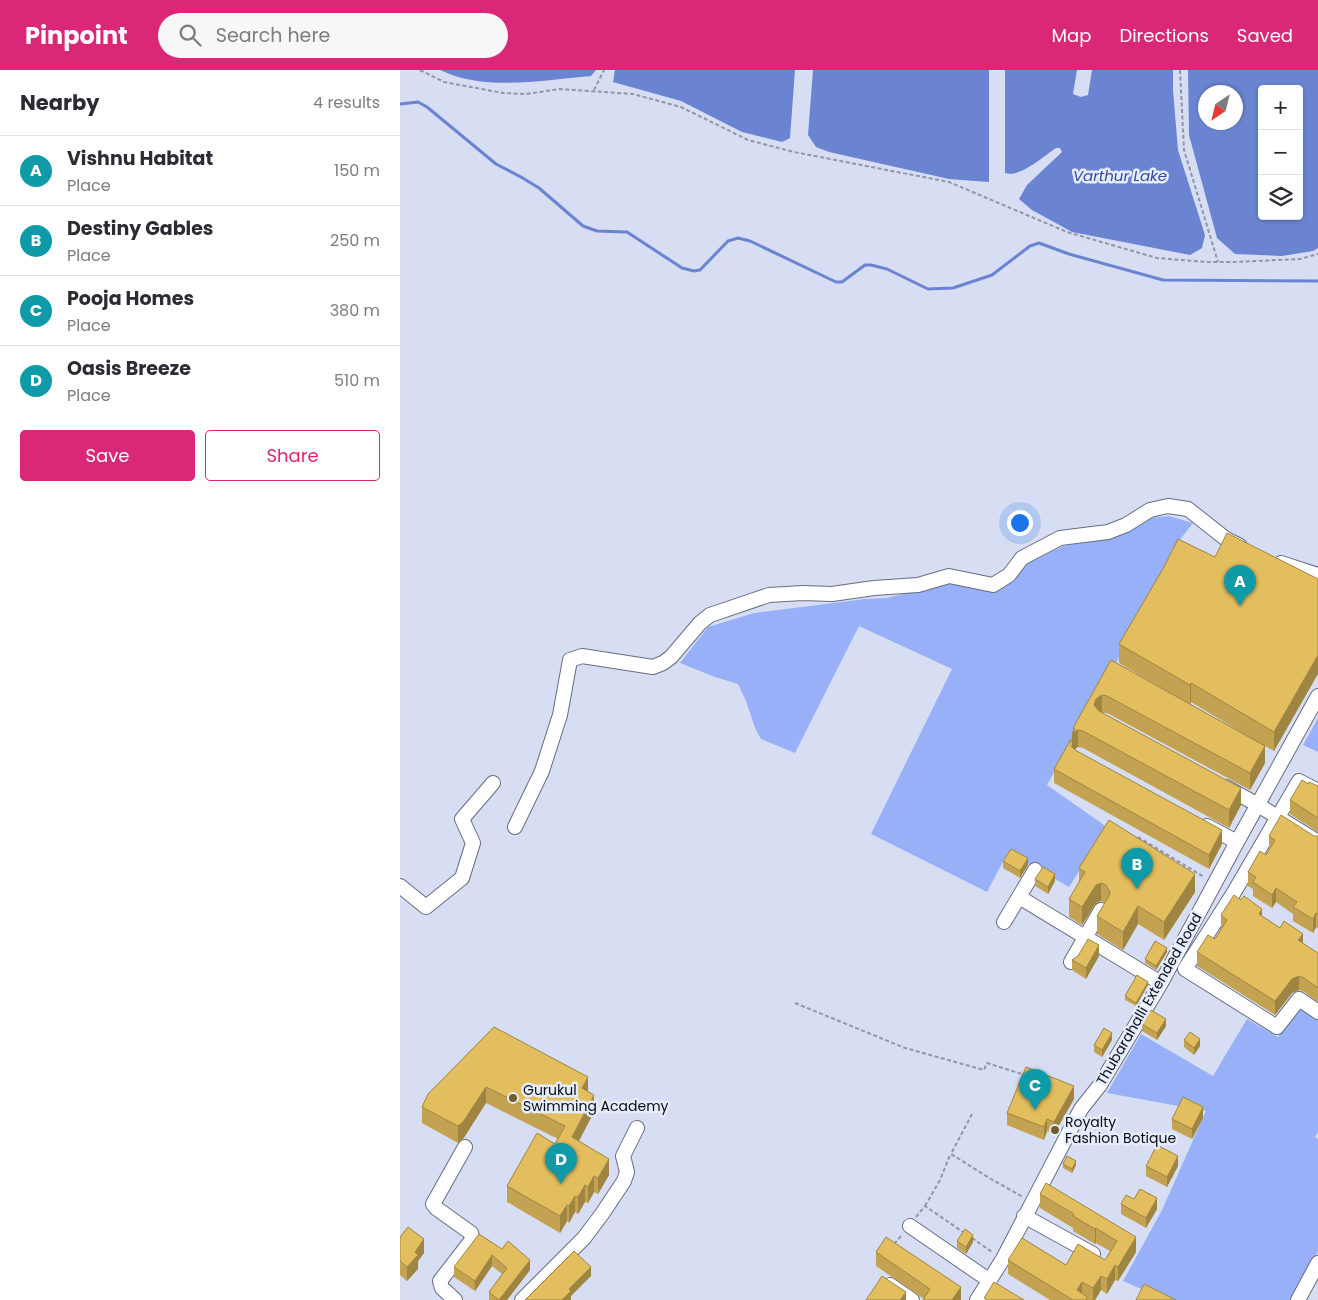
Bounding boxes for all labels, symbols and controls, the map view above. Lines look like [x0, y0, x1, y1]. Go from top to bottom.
search box [158, 13, 508, 58]
text: Pinpoint [25, 19, 128, 52]
icon: search [176, 21, 204, 49]
text: Search here [216, 22, 330, 49]
text: Map [1052, 23, 1091, 48]
text: Directions [1119, 23, 1209, 48]
text: Saved [1237, 23, 1293, 48]
north arrow [1198, 85, 1243, 130]
map controls [1258, 85, 1303, 220]
button: + [1258, 85, 1303, 130]
text: Nearby [20, 88, 100, 117]
text: 4 results [313, 91, 380, 114]
button: − [1258, 130, 1303, 175]
text: Vishnu Habitat [67, 145, 213, 172]
text: A [30, 159, 42, 182]
text: 150 m [334, 159, 380, 182]
water label: Varthur Lake [1073, 165, 1167, 186]
text: Place [67, 174, 111, 197]
button: layers [1258, 175, 1303, 220]
text: Destiny Gables [67, 215, 213, 242]
text: B [31, 229, 41, 252]
text: 250 m [330, 229, 380, 252]
text: Place [67, 244, 111, 267]
text: Pooja Homes [67, 285, 194, 312]
text: C [30, 299, 42, 322]
text: 380 m [330, 299, 380, 322]
text: Place [67, 314, 111, 337]
text: Oasis Breeze [67, 355, 191, 382]
text: D [30, 369, 42, 392]
text: 510 m [334, 369, 380, 392]
text: Place [67, 384, 111, 407]
button: Save [20, 430, 195, 481]
button: Share [205, 430, 380, 481]
your location [1007, 510, 1033, 536]
pin: A [1224, 565, 1256, 606]
pin: B [1121, 848, 1153, 889]
street label: Thubarahalli Extended Road [1091, 909, 1207, 1089]
pin: C [1019, 1069, 1051, 1110]
place label: Gurukul Swimming Academy [523, 1080, 669, 1116]
marker: Gurukul Swimming Academy [507, 1092, 519, 1104]
place label: Royalty Fashion Botique [1065, 1112, 1176, 1148]
marker: Royalty Fashion Botique [1049, 1124, 1061, 1136]
pin: D [545, 1143, 577, 1184]

